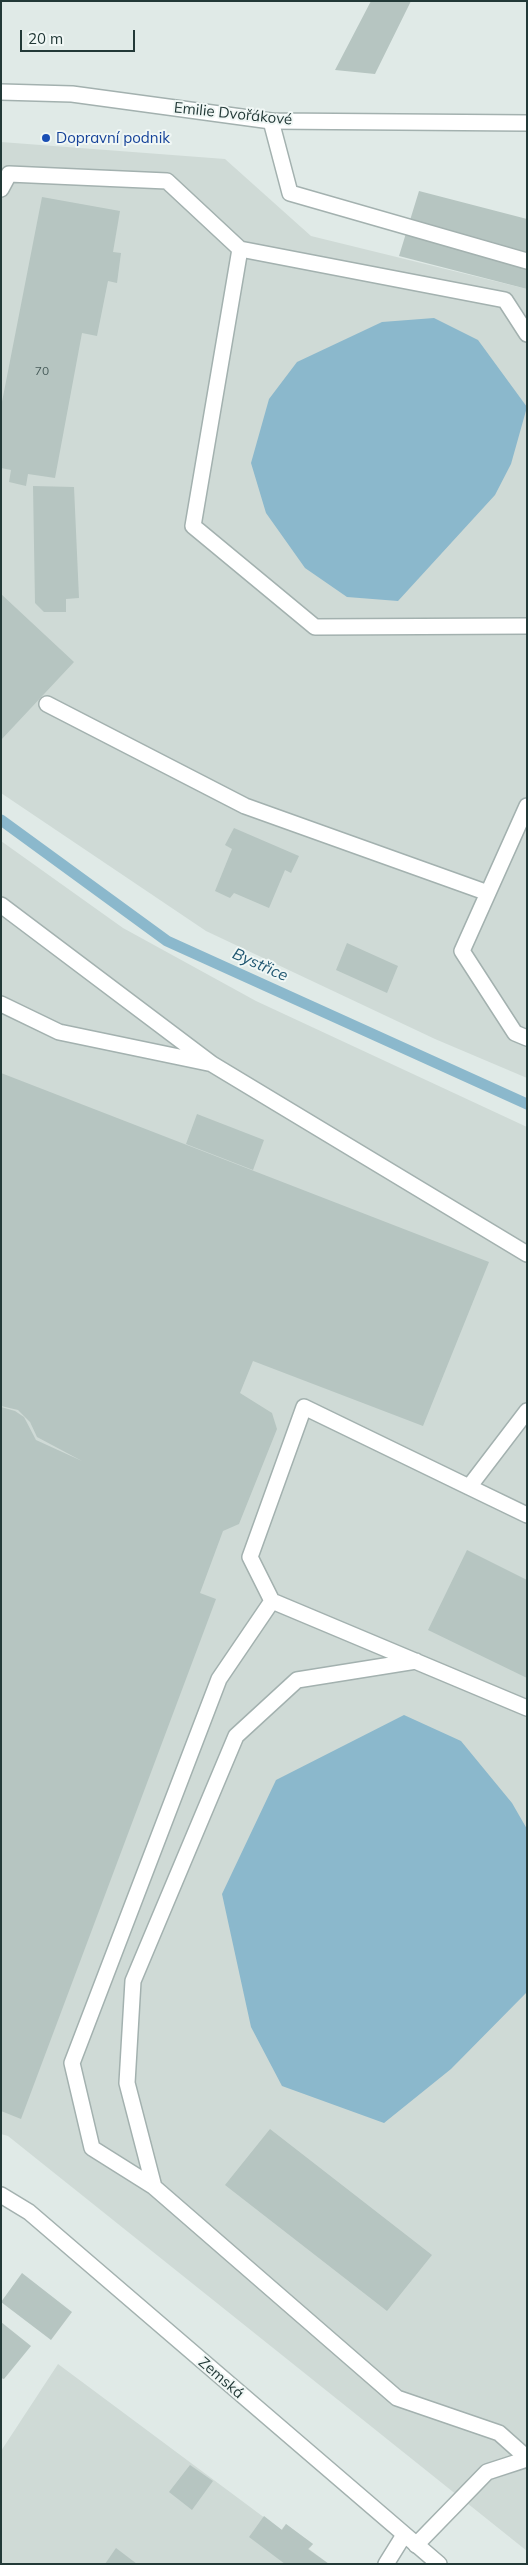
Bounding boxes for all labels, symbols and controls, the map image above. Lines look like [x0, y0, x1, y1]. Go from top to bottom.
scale bar [22, 20, 138, 52]
text: 20 m [28, 29, 63, 48]
street label: Emilie Dvořákové [173, 99, 293, 129]
place label: Dopravní podnik [56, 129, 170, 147]
marker: Dopravní podnik [40, 132, 52, 144]
house number: 70 [35, 364, 49, 378]
water label: Bystřice [229, 944, 291, 986]
street label: Zemská [195, 2353, 247, 2403]

